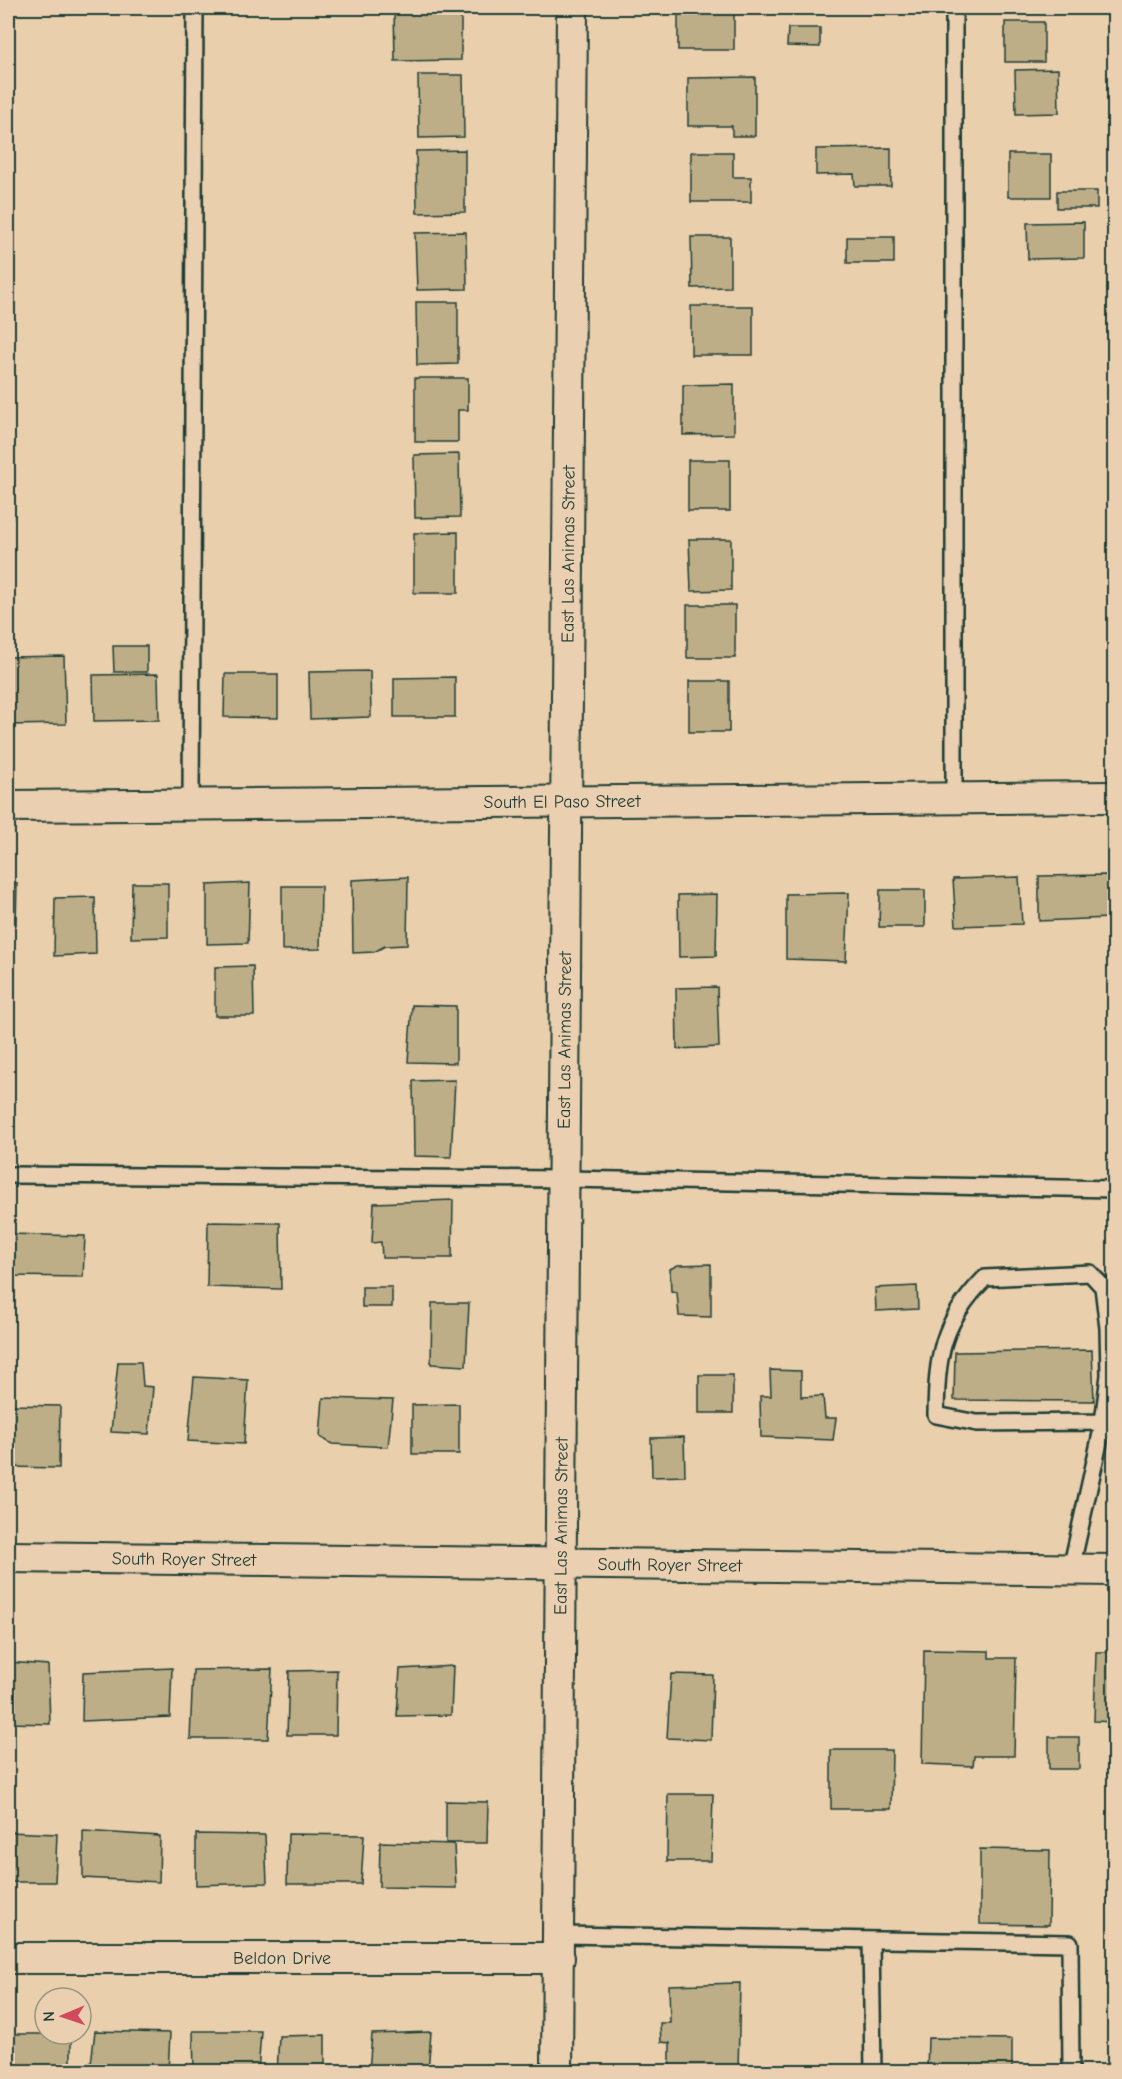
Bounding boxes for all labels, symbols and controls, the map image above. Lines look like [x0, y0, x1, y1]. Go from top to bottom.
street label: East Las Animas Street [557, 464, 579, 643]
street label: South El Paso Street [483, 790, 641, 813]
street label: East Las Animas Street [553, 950, 576, 1129]
street label: East Las Animas Street [550, 1436, 572, 1615]
street label: South Royer Street [112, 1548, 257, 1570]
street label: South Royer Street [598, 1553, 743, 1576]
street label: Beldon Drive [233, 1948, 331, 1969]
north arrow [33, 1986, 93, 2046]
text: N [40, 2011, 58, 2022]

